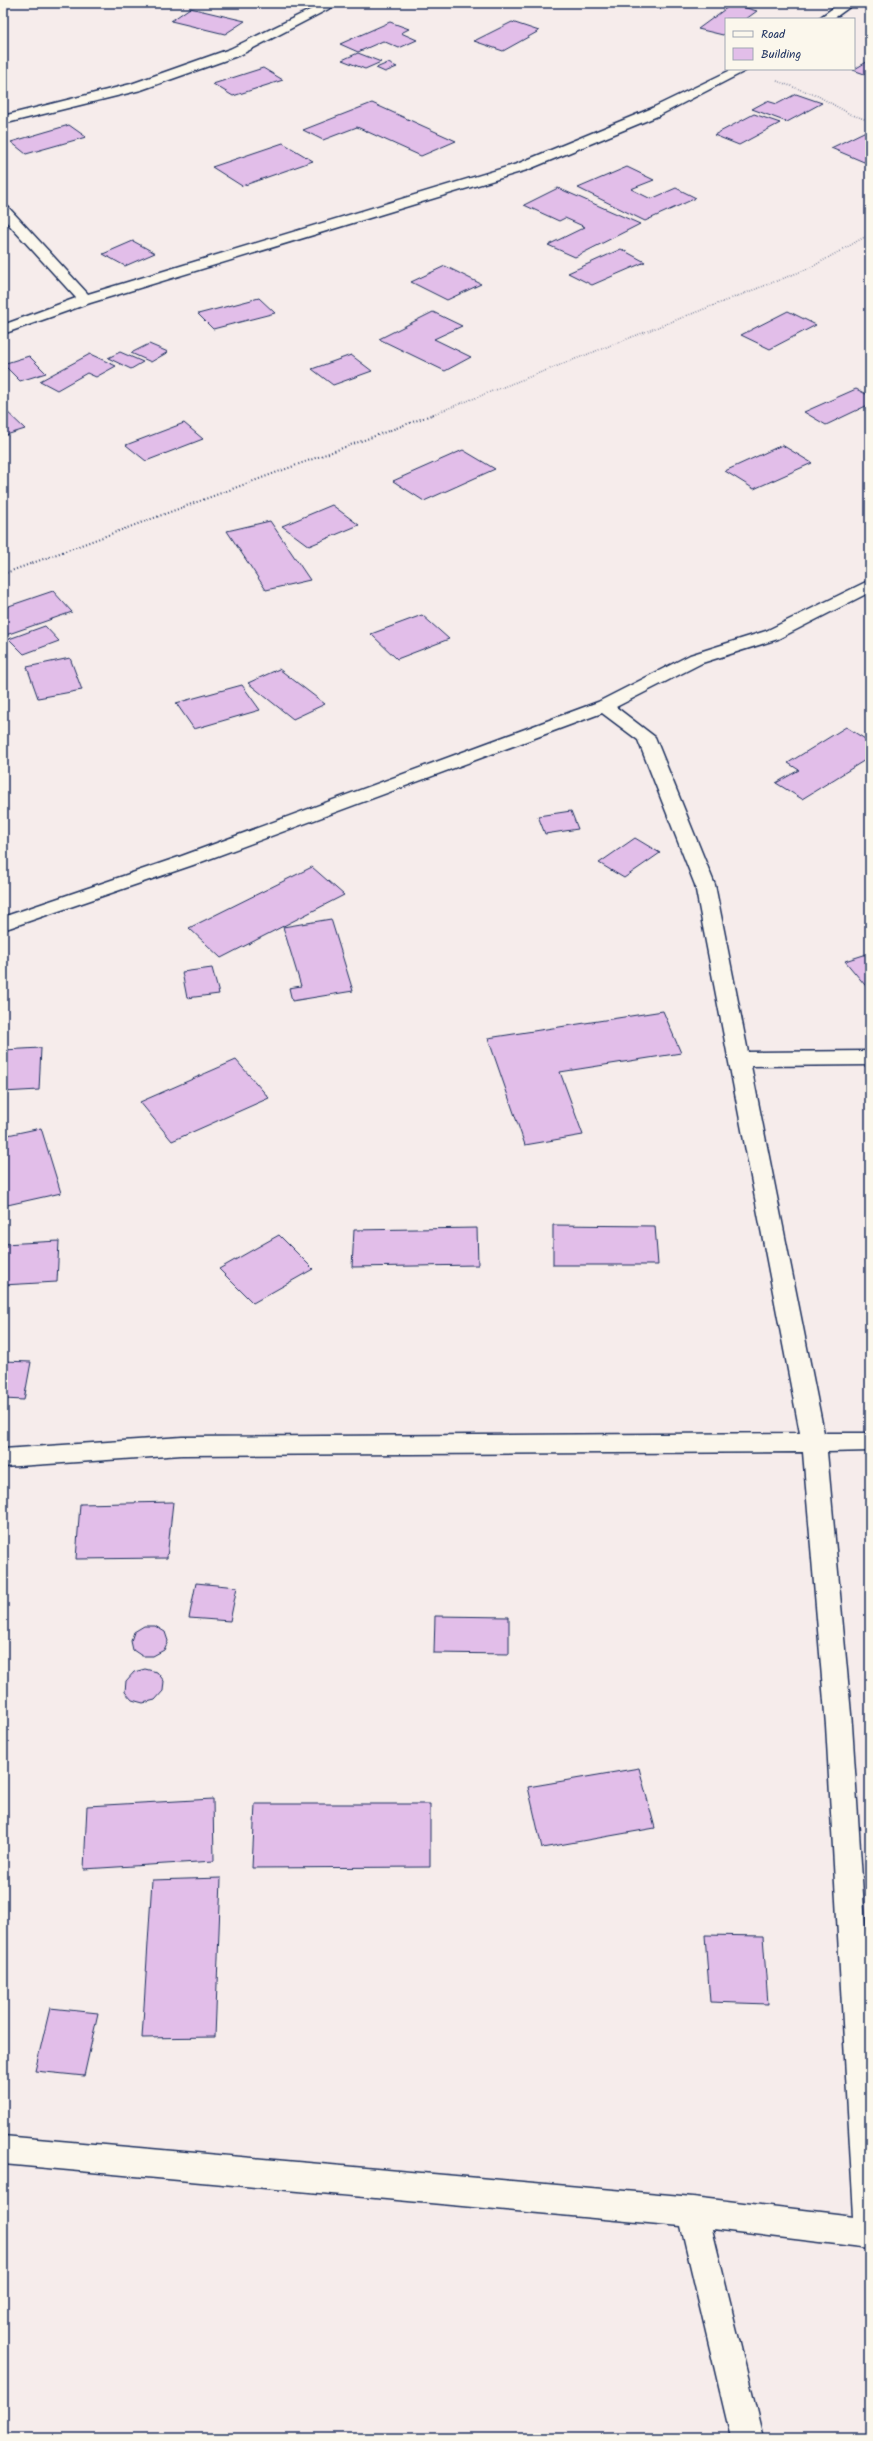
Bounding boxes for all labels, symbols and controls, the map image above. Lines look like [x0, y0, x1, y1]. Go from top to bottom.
legend [725, 18, 855, 70]
text: Road [761, 25, 786, 44]
text: Building [761, 45, 801, 64]

